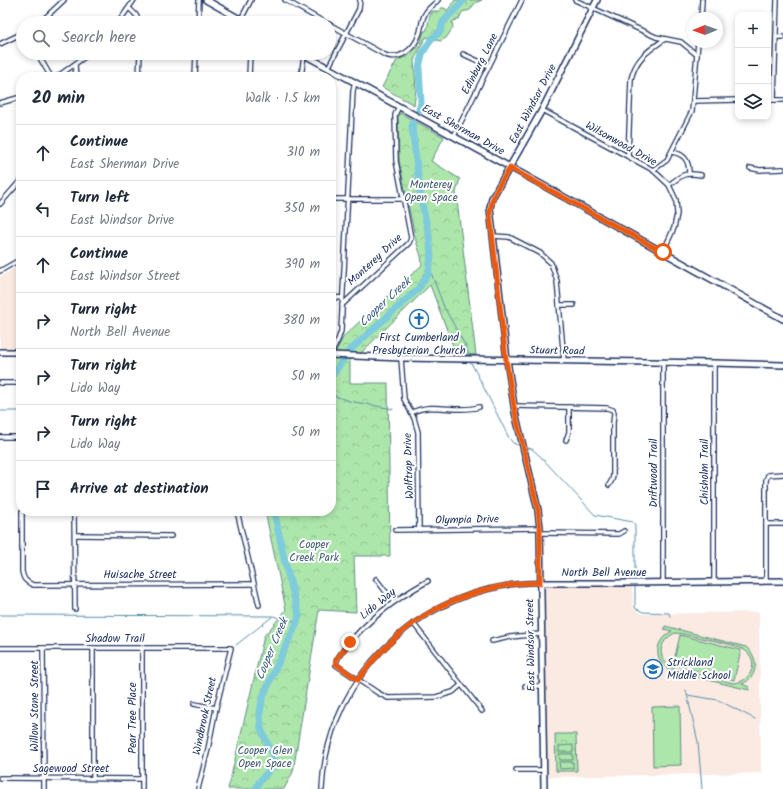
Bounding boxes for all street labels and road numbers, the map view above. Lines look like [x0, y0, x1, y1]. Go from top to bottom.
street label: Edinburg Lane [457, 30, 503, 98]
street label: East Windsor Drive [504, 61, 562, 147]
street label: East Sherman Drive [418, 100, 508, 160]
street label: Wilsonwood Drive [582, 117, 660, 171]
street label: Monterey Drive [343, 230, 407, 290]
street label: Stuart Road [529, 342, 585, 360]
street label: Wolftrap Drive [399, 433, 419, 499]
street label: Driftwood Trail [645, 438, 663, 508]
street label: Chisholm Trail [696, 438, 714, 505]
street label: Olympia Drive [435, 510, 499, 530]
street label: North Bell Avenue [562, 564, 646, 582]
street label: Huisache Street [103, 566, 177, 584]
street label: Lido Way [356, 583, 401, 624]
street label: East Windsor Street [521, 598, 541, 692]
street label: Shadow Trail [85, 630, 145, 648]
street label: Willow Stone Street [26, 659, 44, 752]
street label: Windbrook Street [188, 675, 222, 757]
street label: Pear Tree Place [124, 682, 142, 754]
street label: Sagewood Street [33, 760, 110, 778]

